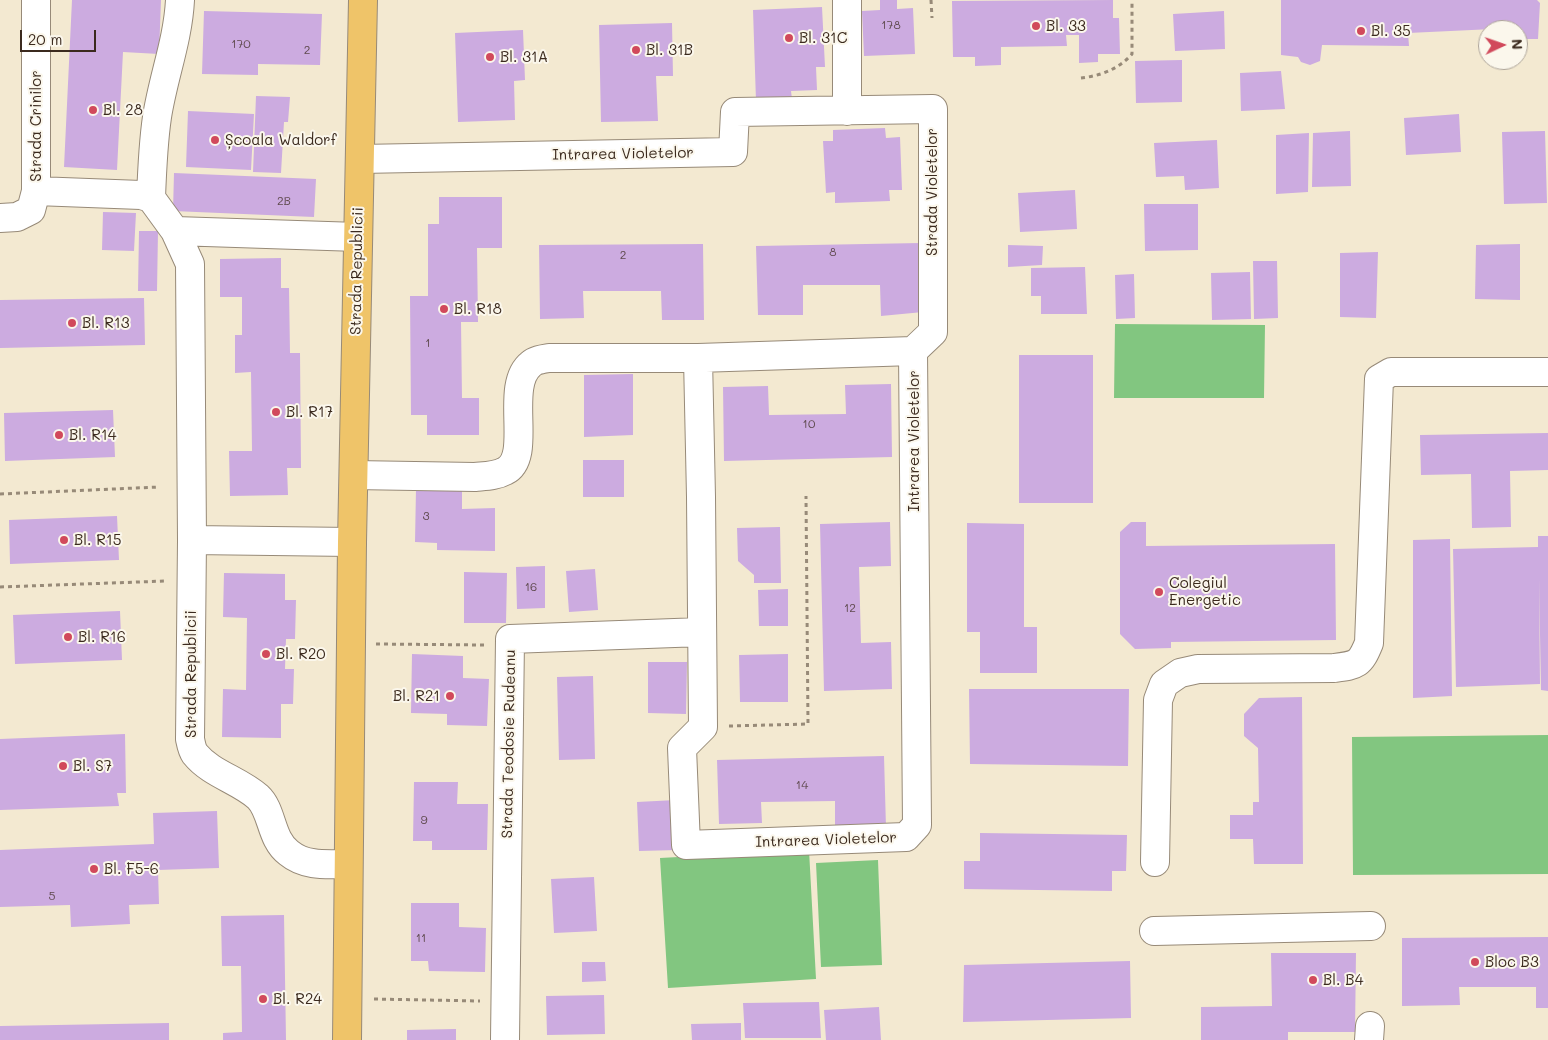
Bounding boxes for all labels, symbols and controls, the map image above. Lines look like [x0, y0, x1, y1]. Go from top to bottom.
place label: Bl. 33 [1046, 17, 1086, 35]
house number: 178 [881, 18, 901, 32]
scale bar [22, 20, 99, 52]
marker: Bl. 33 [1030, 20, 1042, 32]
north arrow [1478, 20, 1528, 70]
place label: Bl. 35 [1371, 22, 1411, 40]
marker: Bl. 35 [1355, 25, 1367, 37]
text: 20 m [28, 29, 62, 49]
place label: Bl. 31C [799, 29, 848, 47]
marker: Bl. 31C [783, 32, 795, 44]
house number: 170 [231, 37, 251, 51]
text: N [1508, 38, 1527, 50]
place label: Bl. 31B [646, 41, 693, 59]
house number: 2 [304, 43, 310, 57]
marker: Bl. 31B [630, 44, 642, 56]
place label: Bl. 31A [500, 48, 548, 66]
marker: Bl. 31A [484, 51, 496, 63]
street label: Strada Crinilor [27, 70, 45, 182]
place label: Bl. 28 [103, 101, 143, 119]
marker: Bl. 28 [87, 104, 99, 116]
street label: Strada Violetelor [923, 128, 941, 256]
place label: Școala Waldorf [225, 131, 336, 149]
marker: Școala Waldorf [209, 134, 221, 146]
street label: Intrarea Violetelor [552, 144, 694, 164]
house number: 2B [277, 194, 291, 208]
street label: Strada Republicii [347, 207, 367, 335]
house number: 8 [829, 245, 837, 259]
house number: 2 [620, 248, 626, 262]
place label: Bl. R18 [454, 300, 502, 318]
marker: Bl. R18 [438, 303, 450, 315]
place label: Bl. R13 [82, 314, 129, 332]
marker: Bl. R13 [66, 317, 78, 329]
house number: 1 [425, 336, 431, 350]
street label: Intrarea Violetelor [905, 370, 923, 512]
place label: Bl. R17 [286, 403, 333, 421]
marker: Bl. R17 [270, 406, 282, 418]
house number: 10 [803, 417, 815, 431]
place label: Bl. R14 [69, 426, 116, 444]
marker: Bl. R14 [53, 429, 65, 441]
house number: 3 [422, 509, 430, 523]
place label: Bl. R15 [74, 531, 121, 549]
marker: Bl. R15 [58, 534, 70, 546]
place label: Colegiul Energetic [1169, 574, 1241, 609]
house number: 16 [525, 580, 537, 594]
marker: Colegiul Energetic [1153, 586, 1165, 598]
house number: 12 [844, 601, 856, 615]
street label: Strada Republicii [182, 610, 200, 738]
place label: Bl. R16 [78, 628, 126, 646]
marker: Bl. R16 [62, 631, 74, 643]
place label: Bl. R20 [276, 645, 326, 663]
marker: Bl. R20 [260, 648, 272, 660]
street label: Strada Teodosie Rudeanu [498, 649, 520, 839]
place label: Bl. R21 [393, 687, 440, 705]
marker: Bl. R21 [444, 690, 456, 702]
place label: Bl. S7 [73, 757, 112, 775]
marker: Bl. S7 [57, 760, 69, 772]
house number: 14 [796, 778, 808, 792]
house number: 9 [420, 813, 428, 827]
street label: Intrarea Violetelor [755, 829, 897, 851]
place label: Bl. F5-6 [104, 860, 159, 878]
marker: Bl. F5-6 [88, 863, 100, 875]
house number: 5 [49, 889, 55, 903]
house number: 11 [416, 931, 426, 945]
place label: Bloc B3 [1485, 953, 1539, 971]
marker: Bloc B3 [1469, 956, 1481, 968]
place label: Bl. B4 [1323, 971, 1363, 989]
marker: Bl. B4 [1307, 974, 1319, 986]
place label: Bl. R24 [273, 990, 322, 1008]
marker: Bl. R24 [257, 993, 269, 1005]

